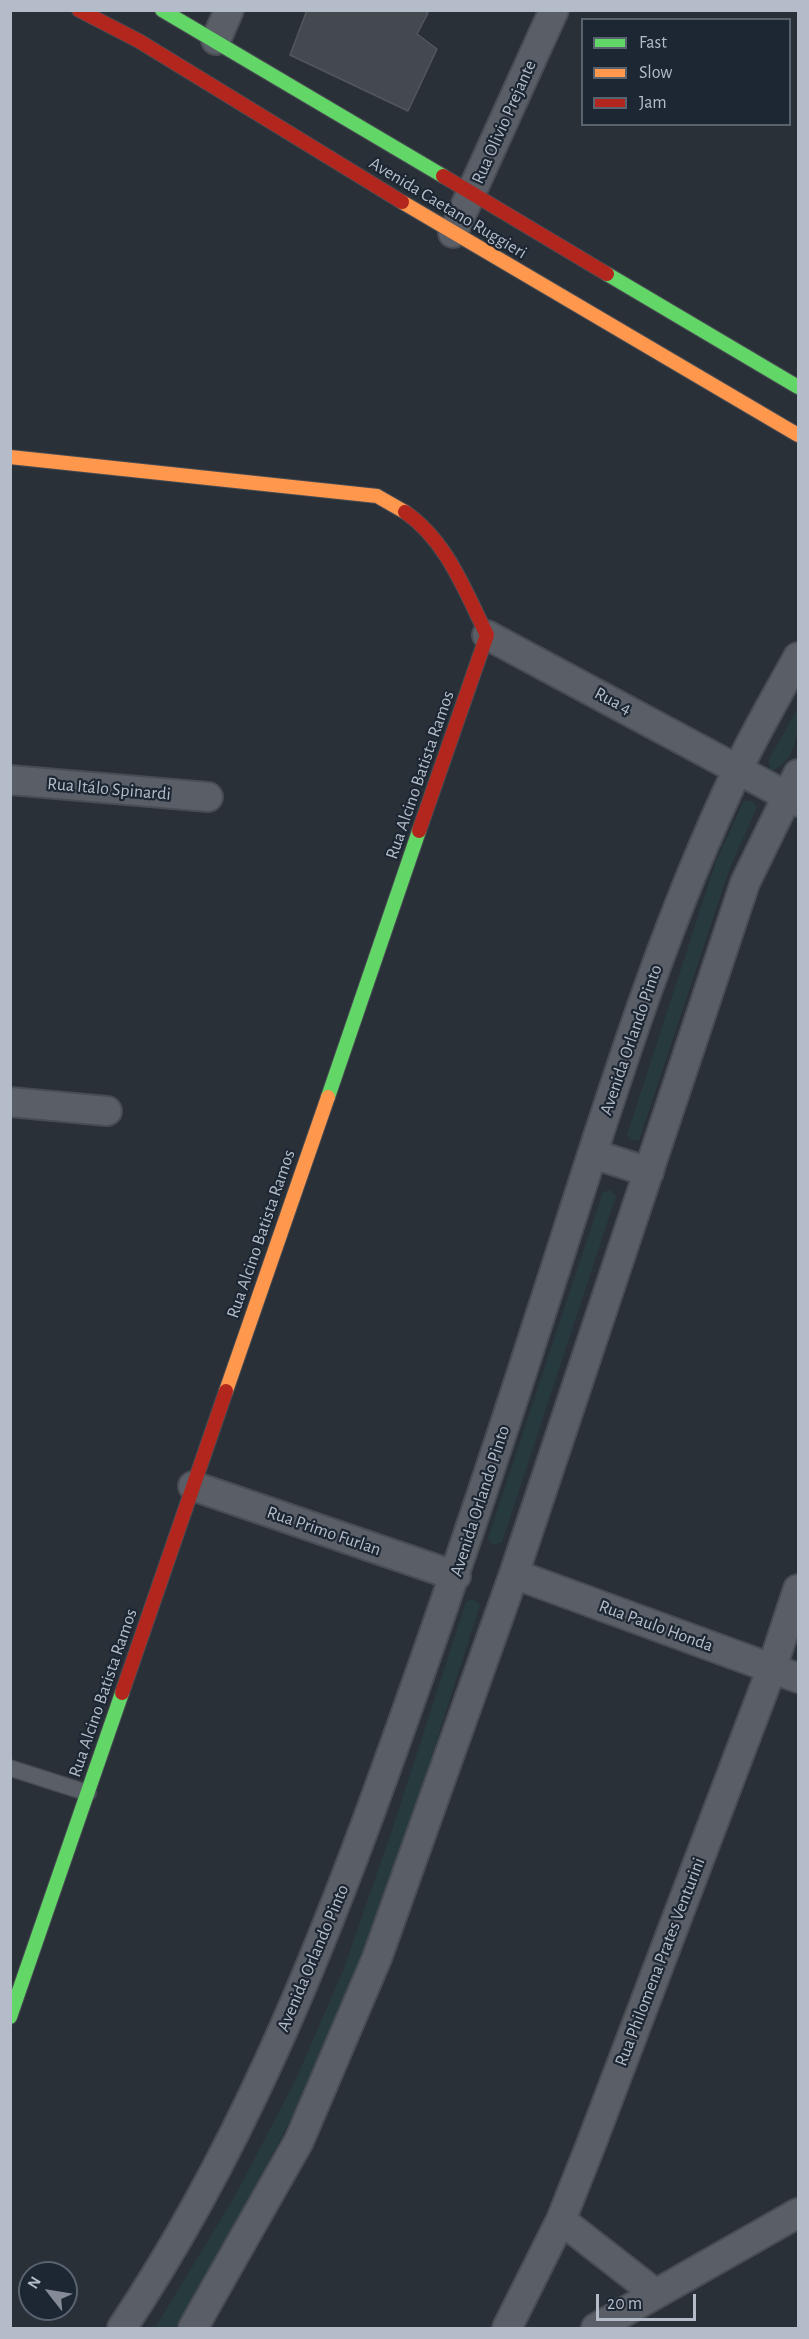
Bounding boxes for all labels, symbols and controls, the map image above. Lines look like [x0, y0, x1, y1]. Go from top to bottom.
legend [581, 18, 791, 126]
text: Fast [639, 34, 667, 52]
street label: Rua Olivio Prejante [467, 57, 541, 187]
text: Slow [639, 64, 672, 82]
text: Jam [639, 94, 667, 112]
street label: Avenida Caetano Ruggieri [365, 152, 531, 264]
street label: Rua 4 [591, 682, 635, 720]
street label: Rua Alcino Batista Ramos [381, 688, 459, 862]
street label: Rua Itálo Spinardi [46, 773, 172, 805]
street label: Avenida Orlando Pinto [595, 962, 667, 1118]
street label: Rua Alcino Batista Ramos [222, 1147, 300, 1321]
street label: Avenida Orlando Pinto [445, 1423, 515, 1579]
street label: Rua Primo Furlan [264, 1501, 384, 1561]
street label: Rua Paulo Honda [596, 1595, 716, 1657]
street label: Rua Alcino Batista Ramos [64, 1606, 142, 1780]
street label: Rua Philomena Prates Venturini [610, 1855, 710, 2069]
street label: Avenida Orlando Pinto [272, 1881, 354, 2035]
north arrow [18, 2261, 78, 2321]
text: N [25, 2274, 44, 2292]
scale bar [599, 2282, 700, 2320]
text: 20 m [607, 2295, 642, 2313]

